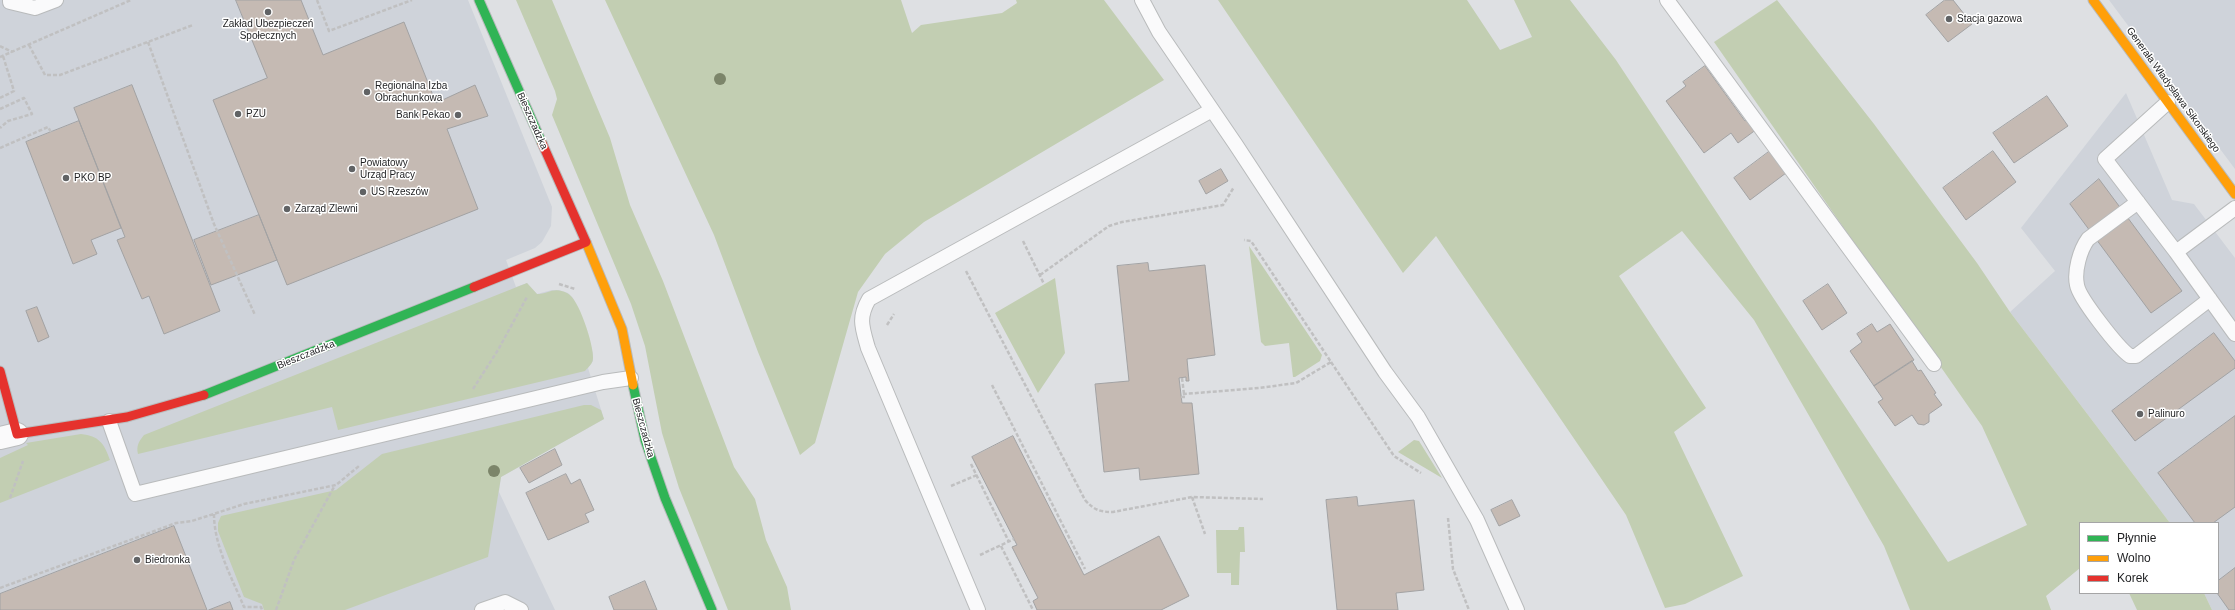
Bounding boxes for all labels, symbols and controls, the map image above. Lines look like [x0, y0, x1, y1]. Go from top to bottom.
marker: Zakład Ubezpieczeń Społecznych [263, 7, 273, 17]
place label: Stacja gazowa [1957, 13, 2022, 25]
marker: Stacja gazowa [1944, 14, 1954, 24]
place label: Zakład Ubezpieczeń Społecznych [223, 18, 313, 42]
street label: Generała Władysława Sikorskiego [2124, 25, 2222, 155]
place label: Regionalna Izba Obrachunkowa [375, 80, 447, 104]
marker: Regionalna Izba Obrachunkowa [362, 87, 372, 97]
street label: Bieszczadzka [514, 91, 550, 151]
place label: PZU [246, 108, 266, 120]
marker: PZU [233, 109, 243, 119]
place label: Bank Pekao [396, 109, 450, 121]
marker: Bank Pekao [453, 110, 463, 120]
place label: Powiatowy Urząd Pracy [360, 157, 415, 180]
marker: Powiatowy Urząd Pracy [347, 164, 357, 174]
place label: PKO BP [74, 172, 111, 184]
marker: PKO BP [61, 173, 71, 183]
place label: US Rzeszów [371, 186, 428, 198]
marker: US Rzeszów [358, 187, 368, 197]
place label: Zarząd Zlewni [295, 203, 358, 215]
marker: Zarząd Zlewni [282, 204, 292, 214]
street label: Bieszczadzka [275, 338, 337, 372]
street label: Bieszczadzka [629, 397, 657, 459]
place label: Palinuro [2148, 408, 2185, 420]
marker: Palinuro [2135, 409, 2145, 419]
legend [2079, 522, 2219, 594]
text: Płynnie [2117, 531, 2156, 545]
text: Wolno [2117, 551, 2151, 565]
place label: Biedronka [145, 554, 190, 566]
marker: Biedronka [132, 555, 142, 565]
text: Korek [2117, 571, 2148, 585]

